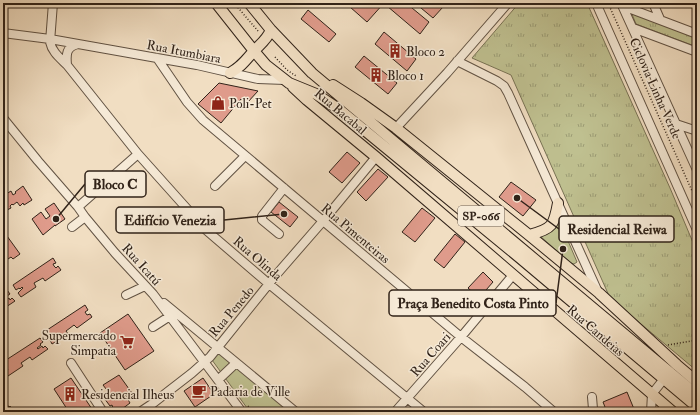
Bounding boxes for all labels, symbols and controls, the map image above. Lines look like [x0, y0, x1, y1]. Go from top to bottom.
street label: Ciclovia Linha Verde [626, 35, 685, 142]
street label: Rua Itumbiara [145, 37, 223, 67]
building icon: Bloco 2 [387, 43, 403, 59]
place label: Bloco 2 [406, 44, 445, 60]
building icon: Bloco 1 [368, 67, 384, 83]
place label: Bloco 1 [387, 68, 424, 84]
street label: Rua Bacabal [311, 85, 370, 139]
shop icon: Poli-Pet [210, 95, 226, 111]
place label: Poli-Pet [229, 96, 272, 112]
callout: Bloco C [85, 171, 146, 197]
text: Bloco C [93, 176, 137, 193]
street label: Rua Pimenteiras [318, 200, 393, 268]
road number: SP-066 [458, 206, 504, 226]
callout: Edifício Venezia [116, 207, 224, 233]
text: Edifício Venezia [124, 212, 217, 229]
callout: Residencial Reiwa [559, 216, 674, 242]
text: Residencial Reiwa [567, 221, 668, 238]
street label: Rua Olinda [230, 233, 286, 285]
street label: Rua Icatú [118, 241, 164, 289]
street label: Rua Penedo [206, 283, 258, 340]
callout: Praça Benedito Costa Pinto [389, 290, 556, 316]
text: Praça Benedito Costa Pinto [397, 295, 549, 312]
street label: Rua Candeias [563, 302, 628, 360]
place label: Supermercado Simpatia [42, 328, 117, 360]
street label: Rua Coari [407, 329, 455, 380]
supermarket icon: Supermercado Simpatia [119, 334, 135, 350]
cafe icon: Padaria de Ville [191, 383, 207, 399]
place label: Padaria de Ville [210, 384, 291, 400]
building icon: Residencial Ilheus [62, 386, 78, 402]
place label: Residencial Ilheus [81, 387, 175, 403]

